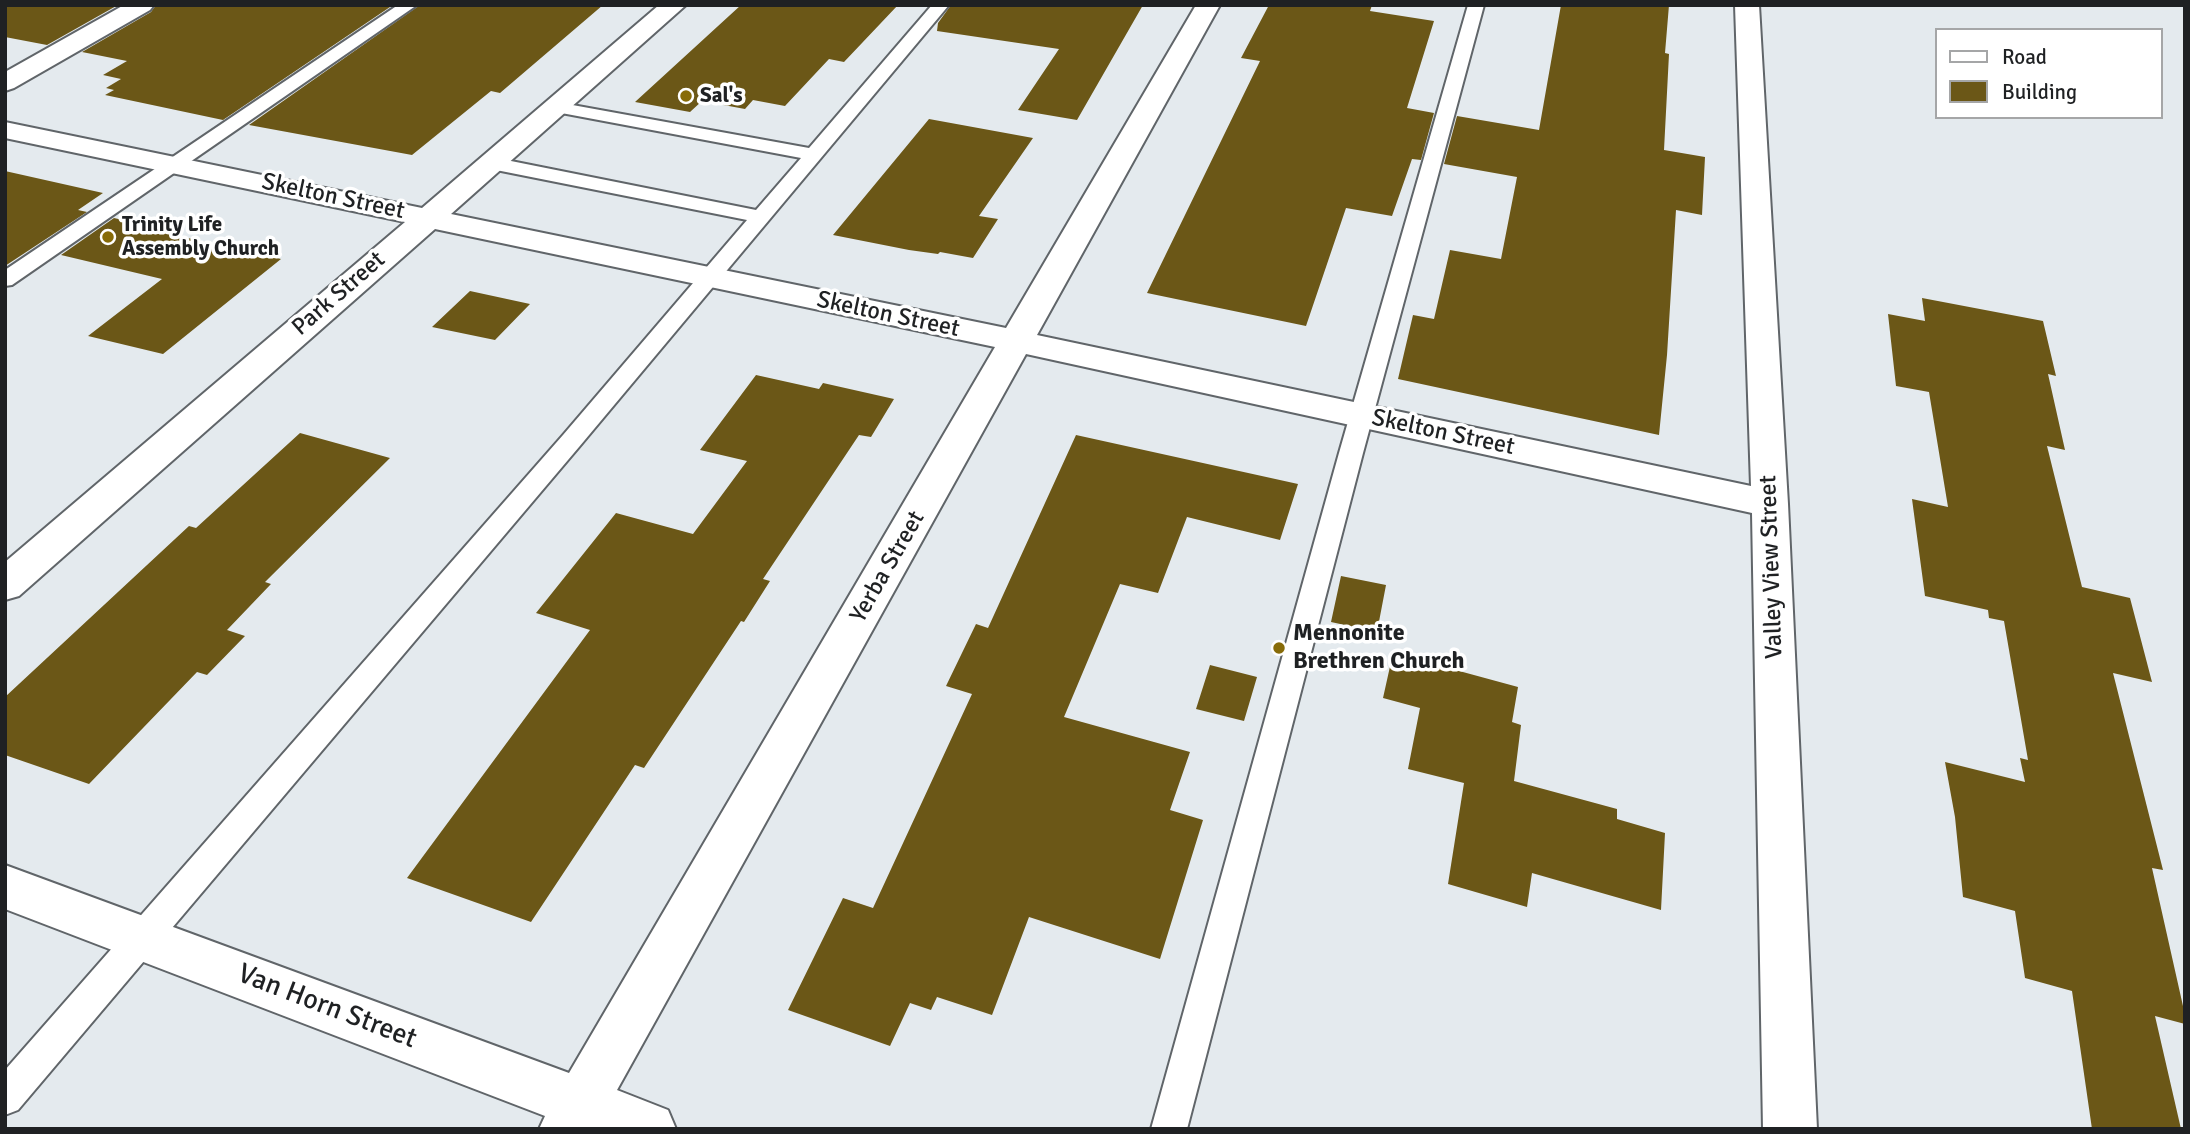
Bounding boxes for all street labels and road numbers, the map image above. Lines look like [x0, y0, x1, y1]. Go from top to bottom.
street label: Skelton Street [259, 168, 407, 226]
street label: Park Street [287, 246, 391, 342]
street label: Skelton Street [814, 286, 962, 344]
street label: Skelton Street [1369, 404, 1517, 462]
street label: Valley View Street [1754, 475, 1790, 659]
street label: Yerba Street [844, 506, 932, 628]
street label: Van Horn Street [233, 957, 421, 1057]

